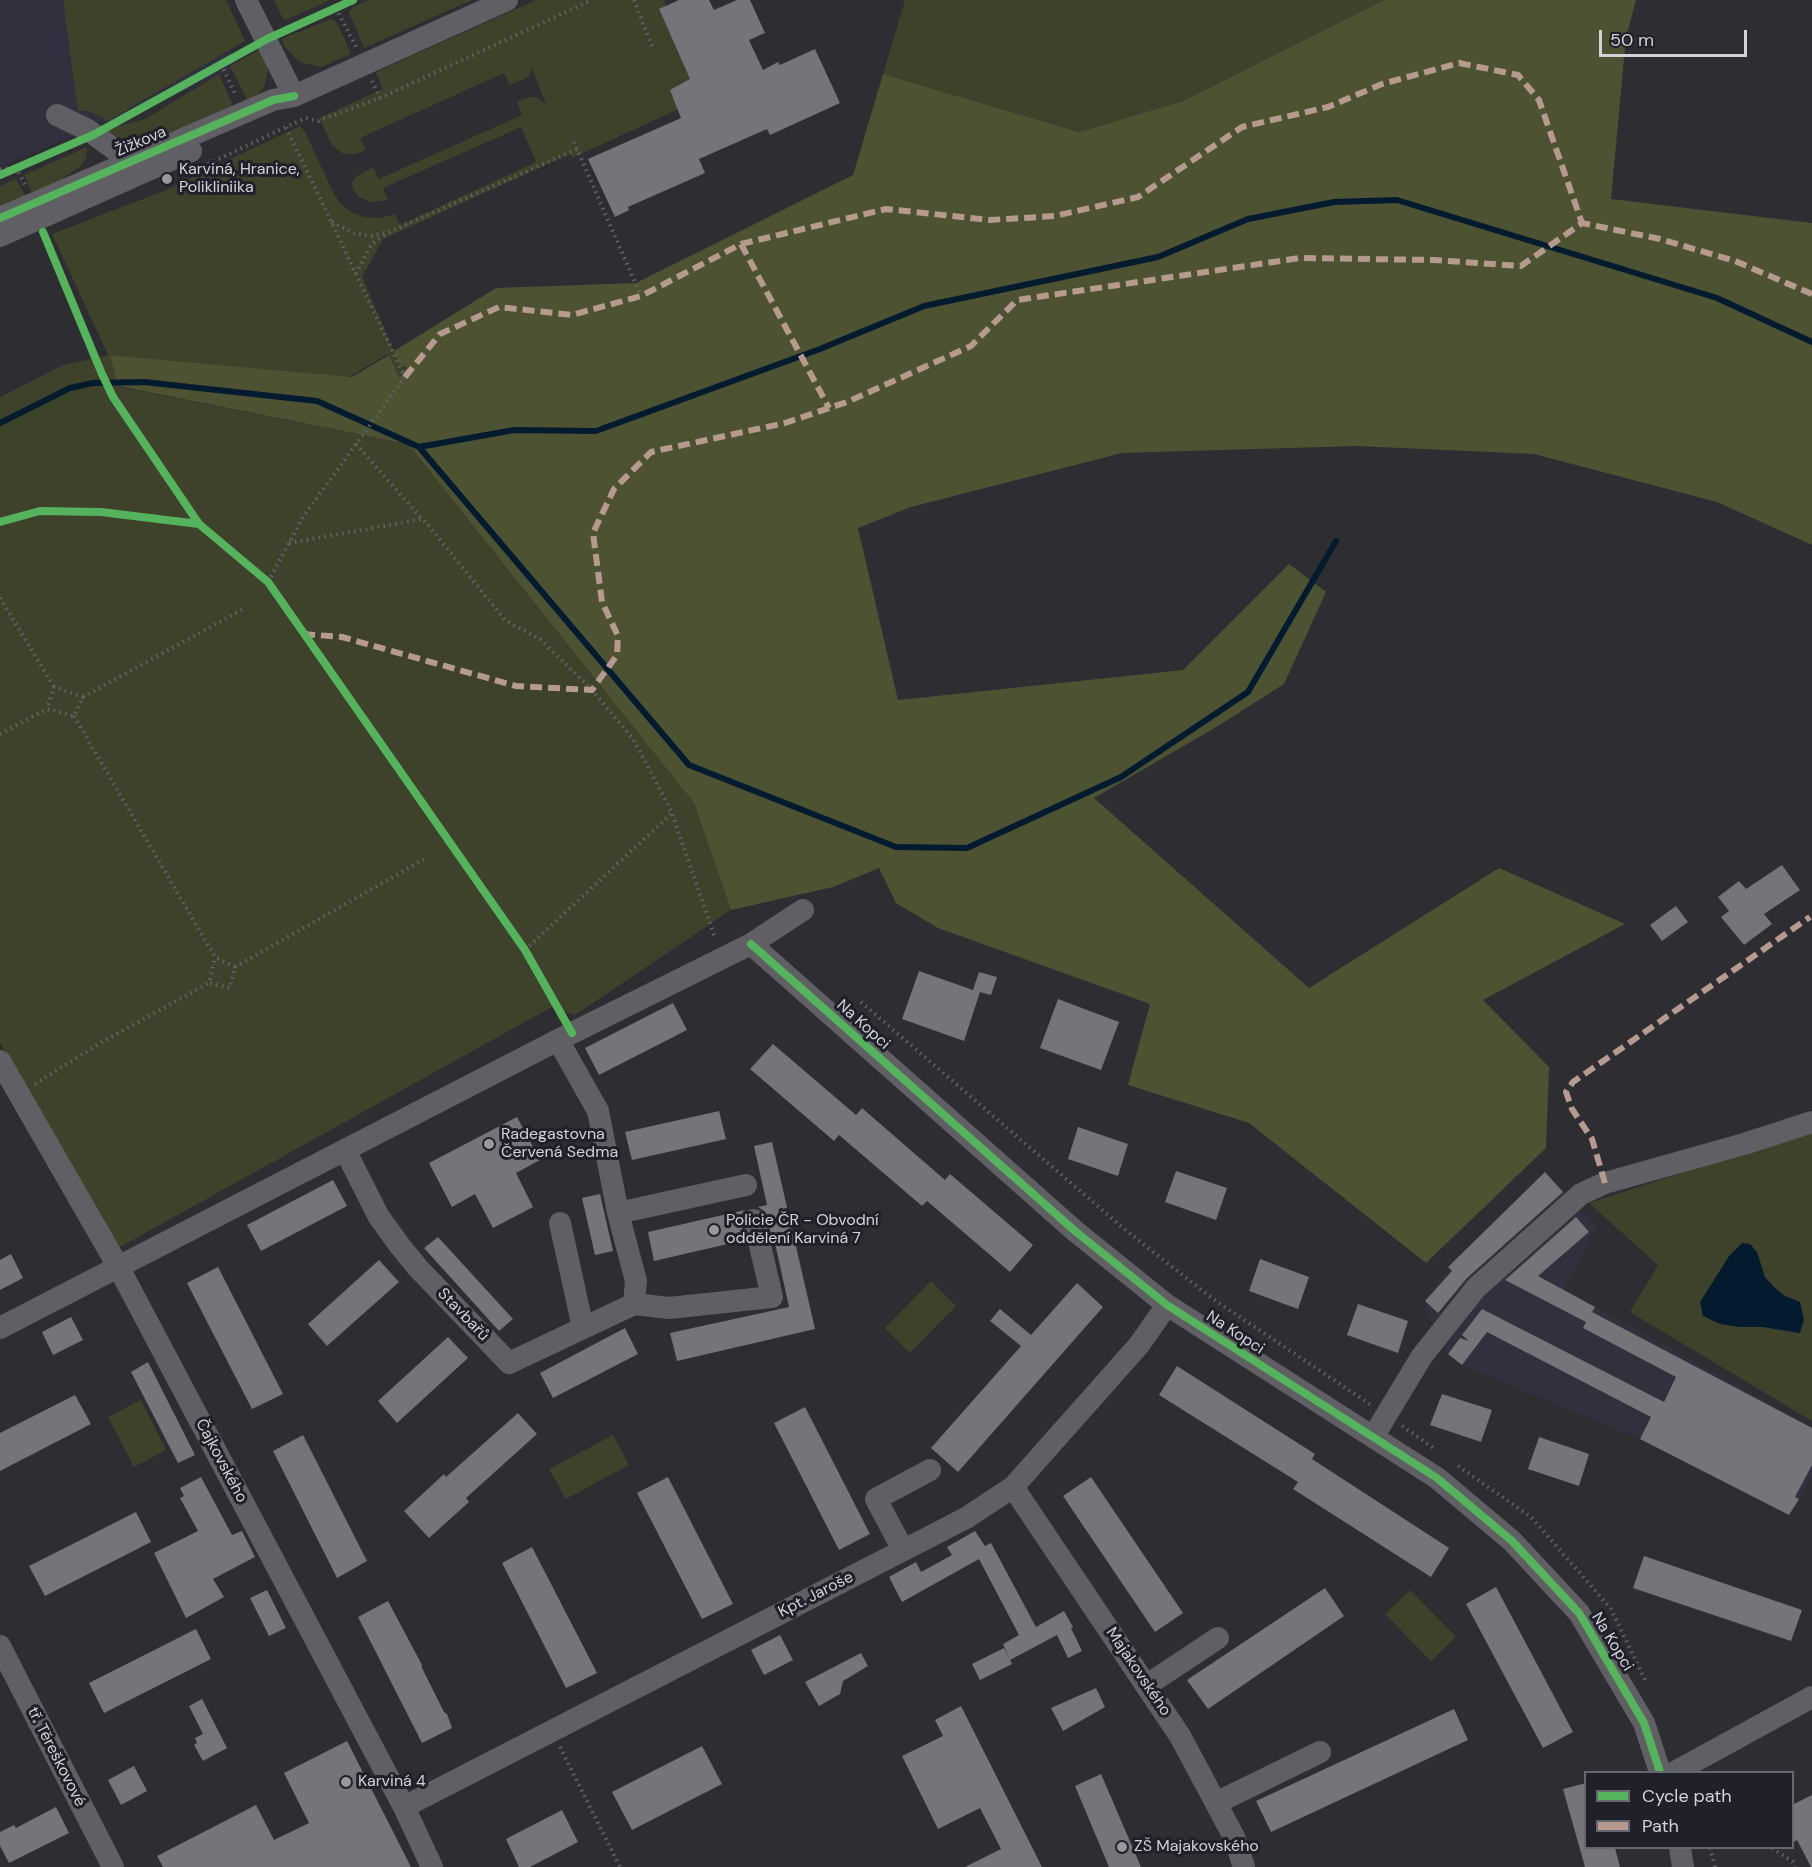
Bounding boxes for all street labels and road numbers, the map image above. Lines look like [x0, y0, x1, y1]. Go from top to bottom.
street label: Žižkova [113, 123, 169, 161]
street label: Na Kopci [832, 996, 894, 1054]
street label: Stavbařů [433, 1285, 493, 1345]
street label: Na Kopci [1202, 1307, 1268, 1359]
street label: Čajkovského [191, 1416, 251, 1506]
street label: Kpt. Jaroše [775, 1568, 857, 1622]
street label: Na Kopci [1587, 1609, 1637, 1675]
street label: Majakovského [1101, 1624, 1175, 1720]
street label: tř. Těreškovové [23, 1704, 89, 1810]

